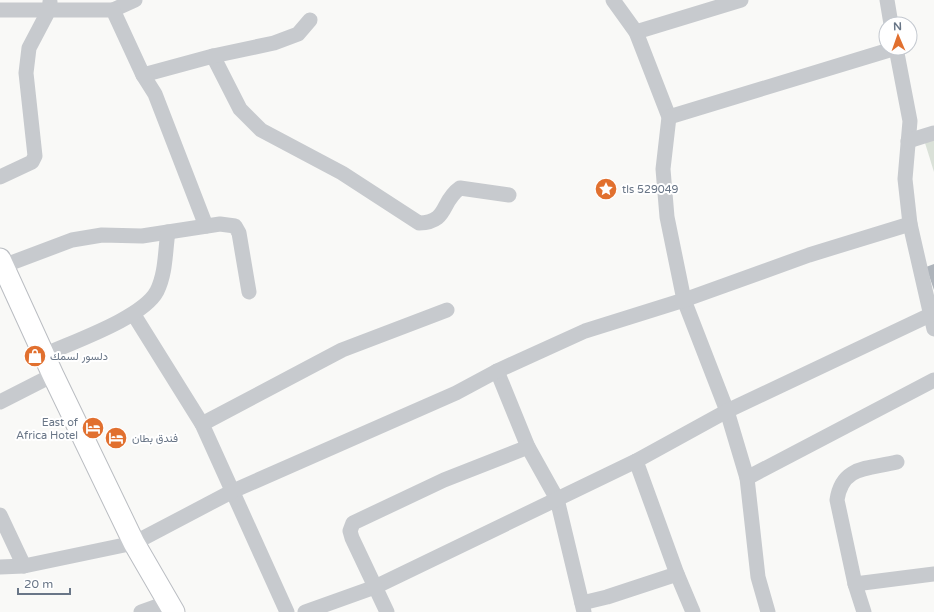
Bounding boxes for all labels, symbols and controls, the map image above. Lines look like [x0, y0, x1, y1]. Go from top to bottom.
north arrow [878, 16, 918, 56]
text: N [893, 20, 902, 33]
place icon: tls 529049 [593, 176, 619, 202]
place label: tls 529049 [622, 183, 679, 196]
shop icon: دلسور لسمك [22, 343, 48, 369]
place label: دلسور لسمك [50, 350, 108, 363]
hotel icon: East of Africa Hotel [80, 415, 106, 441]
place label: East of Africa Hotel [16, 416, 79, 442]
hotel icon: فندق بطان [103, 425, 129, 451]
place label: فندق بطان [132, 432, 178, 445]
scale bar [18, 570, 70, 596]
text: 20 m [24, 577, 53, 591]

